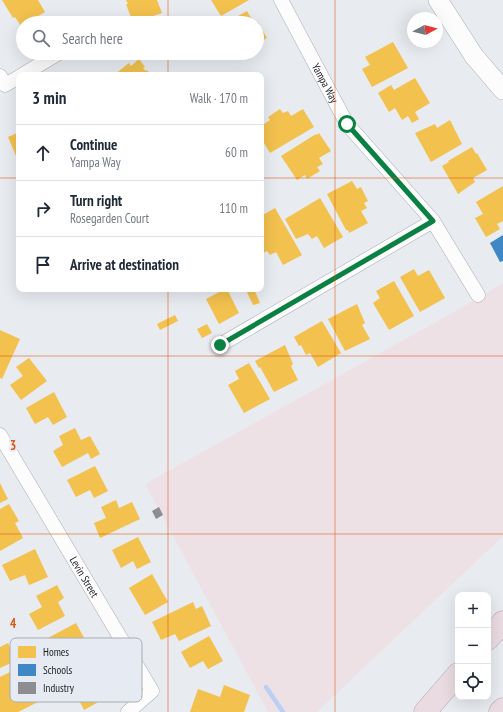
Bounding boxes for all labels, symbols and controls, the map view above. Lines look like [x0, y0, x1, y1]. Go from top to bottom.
north arrow [407, 12, 443, 48]
search box [16, 16, 264, 60]
icon: search [30, 27, 52, 49]
text: Search here [62, 29, 123, 48]
street label: Yampa Way [309, 61, 342, 106]
text: 3 min [32, 87, 66, 109]
text: Walk · 170 m [190, 90, 248, 107]
route start [338, 115, 356, 133]
text: Continue [70, 135, 117, 154]
icon: ahead [32, 142, 54, 164]
text: 60 m [225, 144, 248, 161]
text: Yampa Way [70, 154, 121, 171]
text: Turn right [70, 191, 122, 210]
icon: right [32, 198, 54, 220]
text: 110 m [219, 200, 248, 217]
text: Rosegarden Court [70, 210, 149, 227]
icon: arrive [32, 254, 54, 276]
text: Arrive at destination [70, 255, 179, 274]
route end [211, 336, 229, 354]
text: 3 [10, 437, 16, 454]
street label: Levin Street [67, 554, 102, 600]
map controls [455, 592, 491, 700]
button: + [455, 592, 491, 628]
text: 4 [10, 615, 17, 632]
button: − [455, 628, 491, 664]
legend [10, 638, 142, 702]
text: Homes [43, 645, 69, 659]
text: Schools [43, 663, 73, 677]
button: locate [455, 664, 491, 700]
text: Industry [43, 681, 75, 695]

